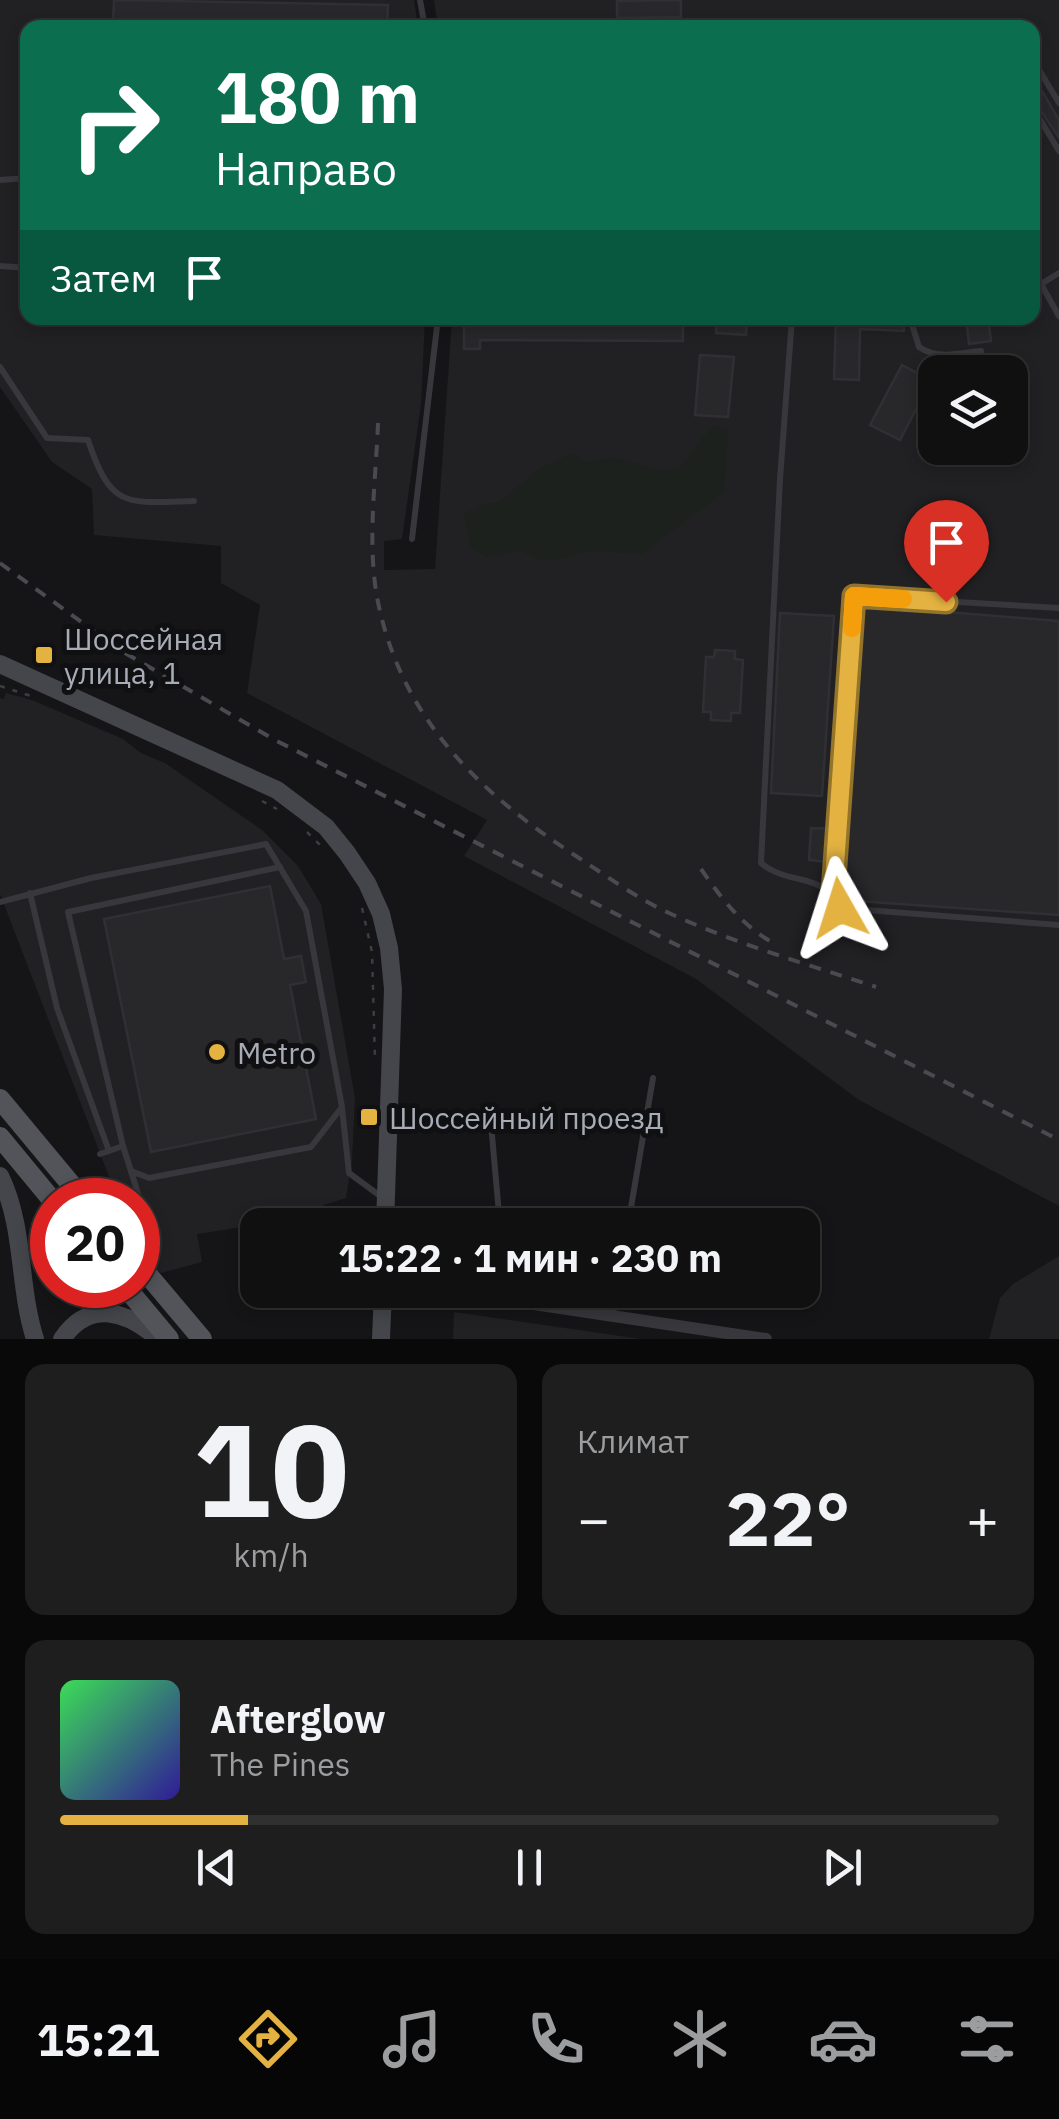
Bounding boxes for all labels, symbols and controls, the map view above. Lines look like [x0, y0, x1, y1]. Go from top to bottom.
text: 180 m [215, 51, 420, 142]
icon: right [50, 60, 180, 190]
text: Направо [215, 139, 397, 197]
icon: arrive [177, 250, 232, 305]
text: Затем [50, 253, 157, 302]
map controls [918, 355, 1028, 465]
button: layers [918, 355, 1028, 465]
pin [904, 500, 989, 603]
icon: arrive [919, 515, 974, 570]
place label: Шоссейная улица, 1 [64, 619, 223, 692]
marker: Шоссейная улица, 1 [33, 644, 55, 666]
position arrow [788, 856, 892, 960]
place label: Metro [237, 1033, 316, 1072]
marker: Metro [206, 1041, 228, 1063]
place label: Шоссейный проезд [389, 1098, 663, 1137]
marker: Шоссейный проезд [358, 1106, 380, 1128]
speed limit sign: 20 [30, 1178, 160, 1308]
text: 15:22 · 1 мин · 230 m [338, 1233, 722, 1282]
text: 10 [193, 1384, 349, 1553]
text: Климат [577, 1420, 689, 1462]
text: 22° [725, 1469, 851, 1567]
text: − [577, 1483, 610, 1554]
text: + [966, 1483, 999, 1554]
text: km/h [233, 1534, 309, 1576]
text: Afterglow [210, 1694, 386, 1743]
text: The Pines [210, 1743, 350, 1785]
icon: previous [189, 1840, 244, 1895]
icon: pause [502, 1840, 557, 1895]
icon: next [815, 1840, 870, 1895]
icon: directions [233, 2004, 303, 2074]
icon: music [377, 2004, 447, 2074]
icon: phone [521, 2004, 591, 2074]
icon: climate [665, 2004, 735, 2074]
icon: car [808, 2004, 878, 2074]
icon: filters [952, 2004, 1022, 2074]
text: 15:21 [37, 2010, 160, 2068]

